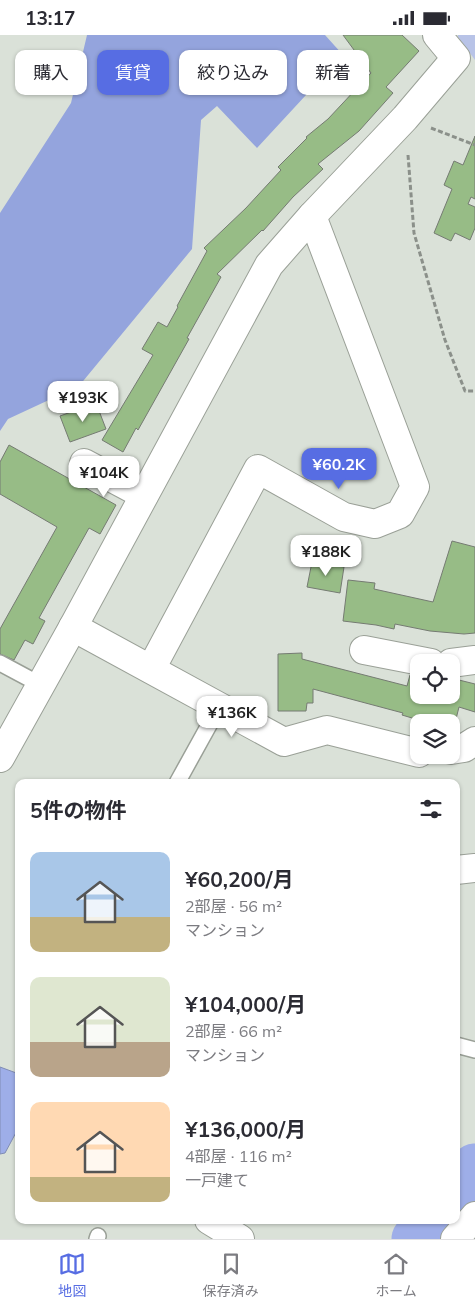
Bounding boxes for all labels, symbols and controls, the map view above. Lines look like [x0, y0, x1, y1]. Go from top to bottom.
text: 13:17 [25, 6, 75, 30]
chip: 購入 [15, 50, 87, 95]
chip: 賃貸 [97, 50, 169, 95]
chip: 絞り込み [179, 50, 287, 95]
chip: 新着 [297, 50, 369, 95]
pin: ¥193K [48, 381, 118, 423]
text: ¥193K [58, 387, 108, 407]
pin: ¥60.2K [298, 447, 380, 490]
text: ¥60.2K [312, 454, 366, 474]
pin: ¥104K [69, 455, 139, 498]
text: ¥104K [79, 462, 129, 482]
pin: ¥188K [291, 535, 361, 577]
text: ¥188K [301, 541, 351, 561]
map controls [410, 654, 460, 764]
button: locate [410, 654, 460, 704]
pin: ¥136K [197, 695, 267, 738]
text: ¥136K [207, 702, 257, 722]
button: layers [410, 714, 460, 764]
icon: filters [417, 795, 445, 823]
text: 5件の物件 [30, 797, 127, 823]
text: ¥60,200/月 [185, 866, 293, 892]
icon: home [70, 872, 130, 932]
text: 2部屋 · 56 m² [185, 896, 282, 916]
text: マンション [185, 920, 265, 940]
text: ¥104,000/月 [185, 991, 306, 1017]
icon: home [70, 997, 130, 1057]
text: 2部屋 · 66 m² [185, 1021, 282, 1041]
text: マンション [185, 1045, 265, 1065]
text: ¥136,000/月 [185, 1116, 306, 1142]
icon: home [70, 1122, 130, 1182]
text: 4部屋 · 116 m² [185, 1146, 292, 1166]
text: 一戸建て [185, 1170, 249, 1190]
tab: 地図 [58, 1250, 86, 1300]
tab: 保存済み [203, 1250, 259, 1300]
tab: ホーム [375, 1250, 417, 1300]

